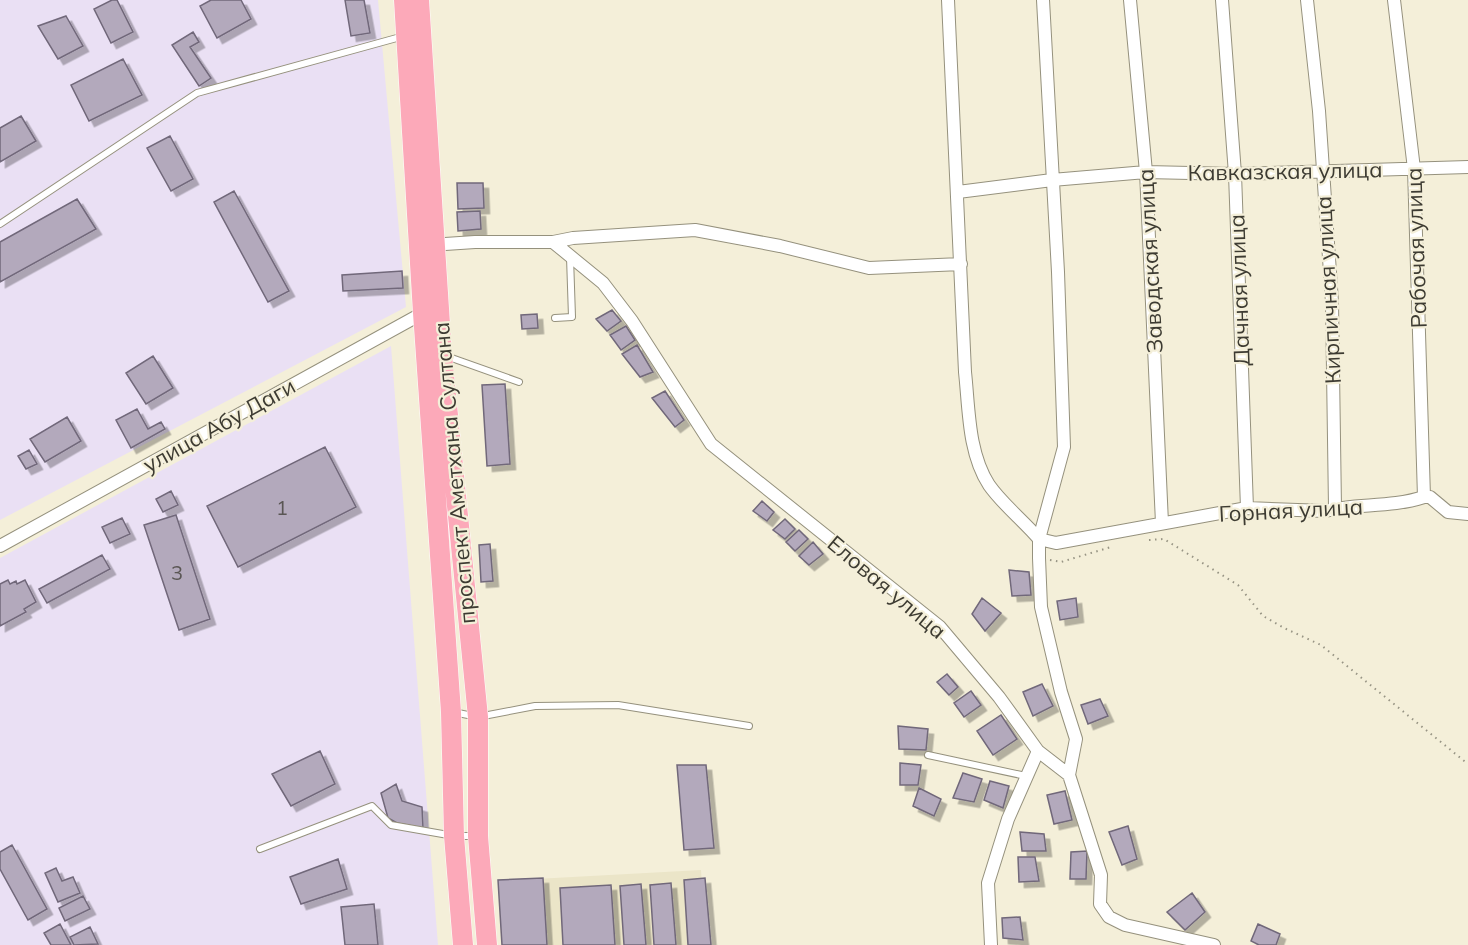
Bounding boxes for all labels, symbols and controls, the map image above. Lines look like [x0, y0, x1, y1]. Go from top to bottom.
street label: Кавказская улица [1187, 155, 1383, 187]
street label: Рабочая улица [1399, 167, 1433, 329]
street label: Заводская улица [1131, 168, 1169, 354]
street label: Кирпичная улица [1309, 195, 1347, 385]
street label: Дачная улица [1222, 214, 1256, 366]
street label: проспект Аметхана Султана [427, 321, 481, 625]
street label: улица Абу Даги [138, 372, 300, 478]
street label: Горная улица [1218, 492, 1364, 528]
house number: 1 [276, 495, 288, 520]
street label: Еловая улица [822, 529, 952, 645]
house number: 3 [171, 560, 183, 585]

